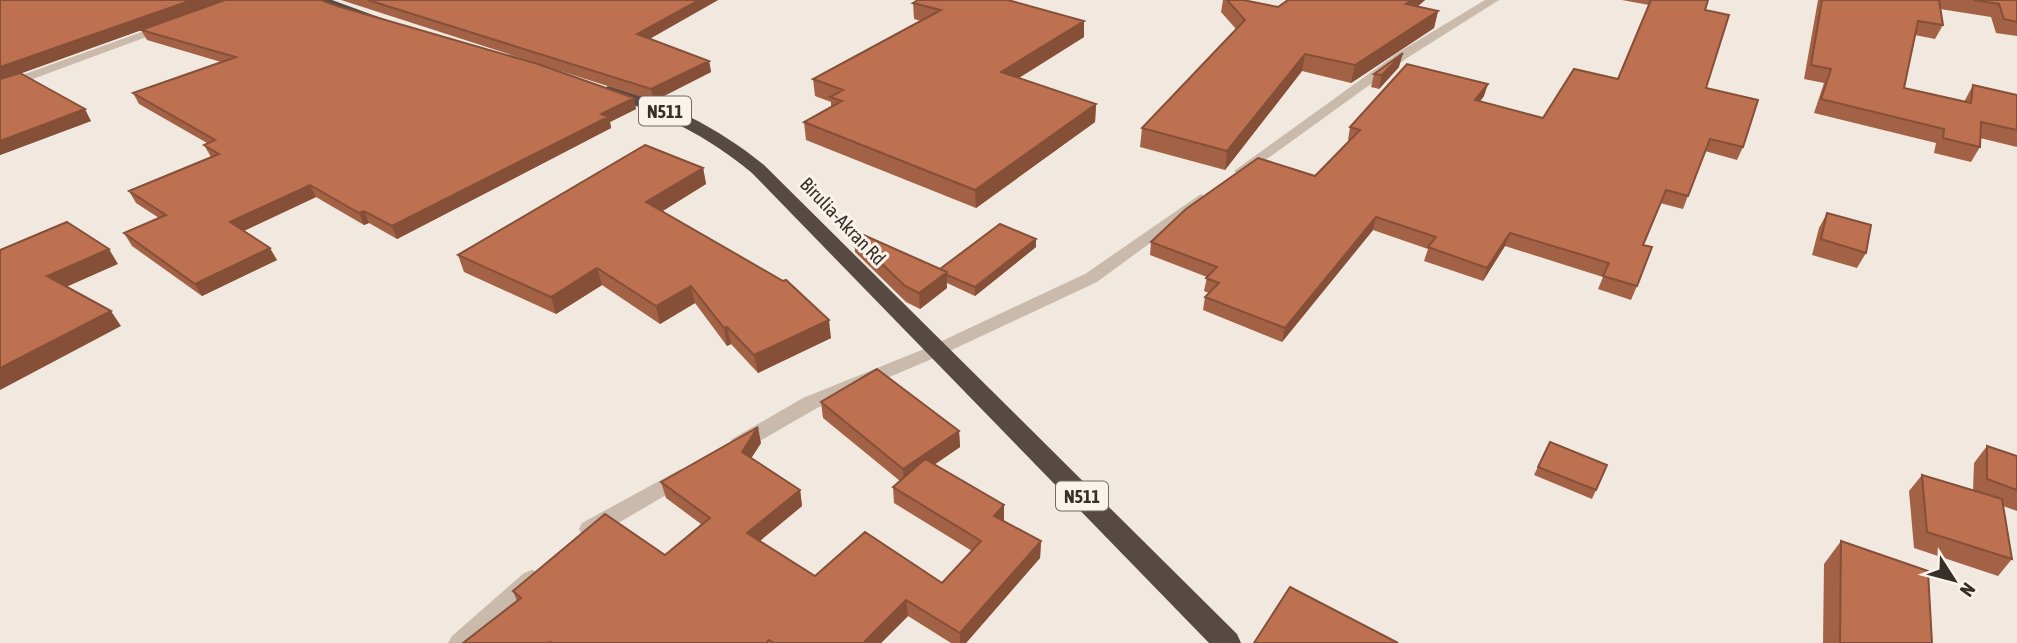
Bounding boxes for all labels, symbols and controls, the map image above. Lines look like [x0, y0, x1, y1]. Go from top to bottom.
road number: N511 [639, 96, 691, 126]
street label: Birulia-Akran Rd [796, 173, 890, 269]
road number: N511 [1056, 482, 1108, 510]
north arrow [1919, 545, 1989, 615]
text: N [1956, 579, 1980, 601]

